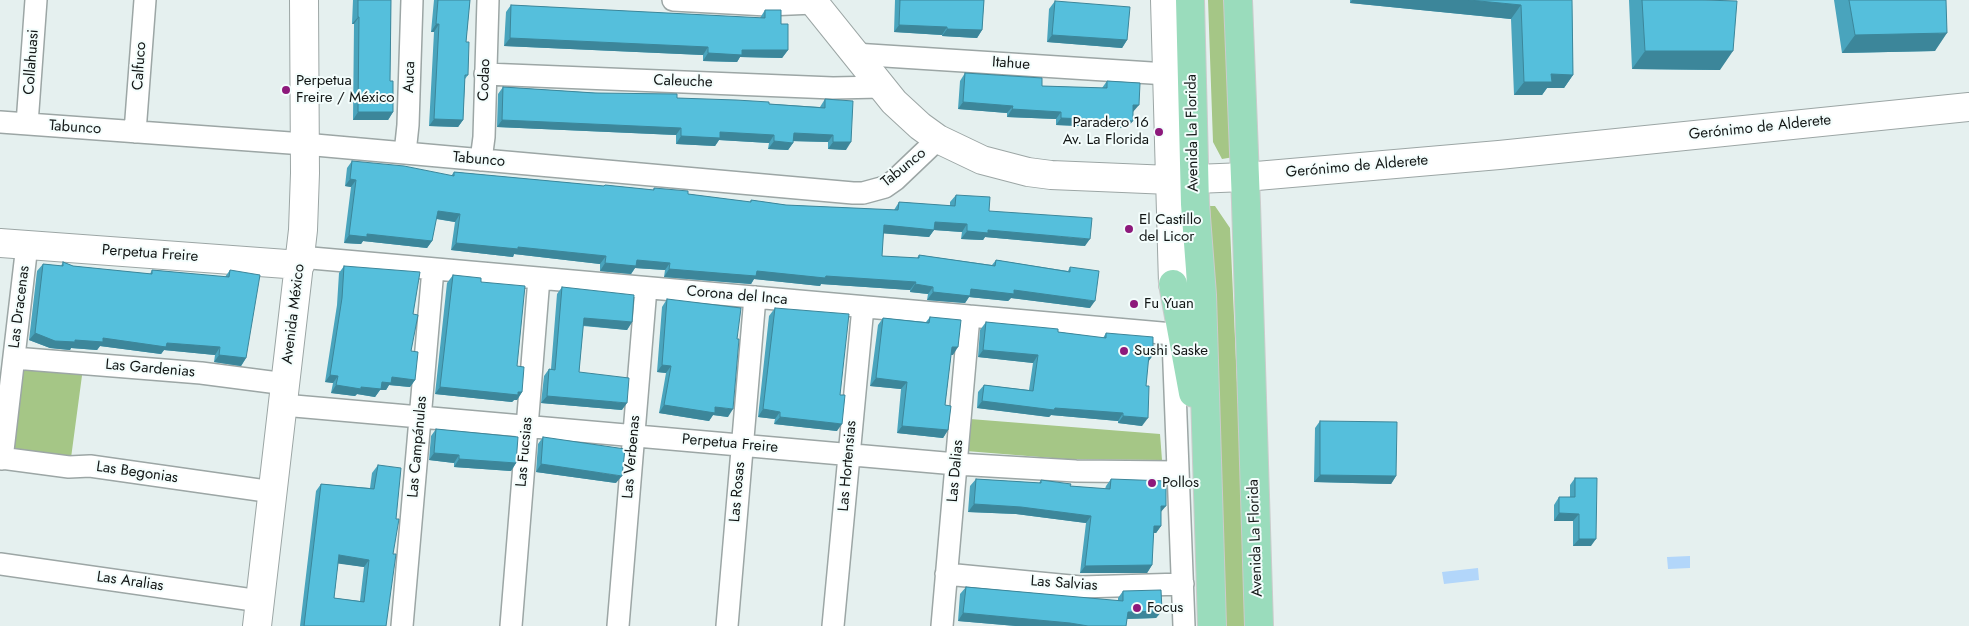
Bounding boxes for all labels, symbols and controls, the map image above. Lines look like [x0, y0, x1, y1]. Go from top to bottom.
street label: Collahuasi [21, 29, 43, 95]
street label: Calfuco [129, 41, 151, 91]
street label: Itahue [991, 54, 1031, 74]
street label: Codao [475, 58, 495, 102]
street label: Auca [400, 61, 420, 93]
place label: Perpetua Freire / México [296, 72, 395, 107]
street label: Caleuche [653, 72, 713, 92]
street label: Avenida La Florida [1183, 74, 1203, 192]
marker: Perpetua Freire / México [280, 84, 292, 96]
street label: Gerónimo de Alderete [1688, 112, 1832, 144]
place label: Paradero 16 Av. La Florida [1063, 114, 1149, 149]
street label: Tabunco [48, 117, 102, 139]
marker: Paradero 16 Av. La Florida [1153, 126, 1165, 138]
street label: Tabunco [878, 145, 930, 191]
street label: Tabunco [452, 149, 506, 171]
street label: Gerónimo de Alderete [1285, 152, 1429, 182]
place label: El Castillo del Licor [1139, 211, 1201, 246]
marker: El Castillo del Licor [1123, 223, 1135, 235]
street label: Perpetua Freire [101, 242, 199, 266]
street label: Avenida México [279, 263, 309, 365]
street label: Las Dracenas [6, 265, 34, 349]
street label: Corona del Inca [686, 283, 788, 309]
place label: Fu Yuan [1144, 295, 1194, 313]
marker: Fu Yuan [1128, 298, 1140, 310]
place label: Sushi Saske [1134, 342, 1208, 360]
marker: Sushi Saske [1118, 345, 1130, 357]
street label: Las Gardenias [104, 356, 196, 382]
street label: Las Campánulas [405, 395, 431, 499]
street label: Las Verbenas [619, 415, 645, 499]
street label: Las Fucsias [513, 416, 537, 488]
street label: Las Hortensias [835, 420, 861, 512]
street label: Perpetua Freire [681, 431, 779, 457]
street label: Las Dalias [944, 439, 968, 503]
street label: Las Begonias [95, 458, 179, 488]
street label: Las Rosas [726, 461, 750, 523]
place label: Pollos [1162, 474, 1199, 492]
marker: Pollos [1146, 477, 1158, 489]
street label: Avenida La Florida [1245, 479, 1267, 597]
street label: Las Aralias [95, 568, 165, 596]
street label: Las Salvias [1030, 573, 1098, 595]
place label: Focus [1147, 599, 1183, 617]
marker: Focus [1131, 602, 1143, 614]

